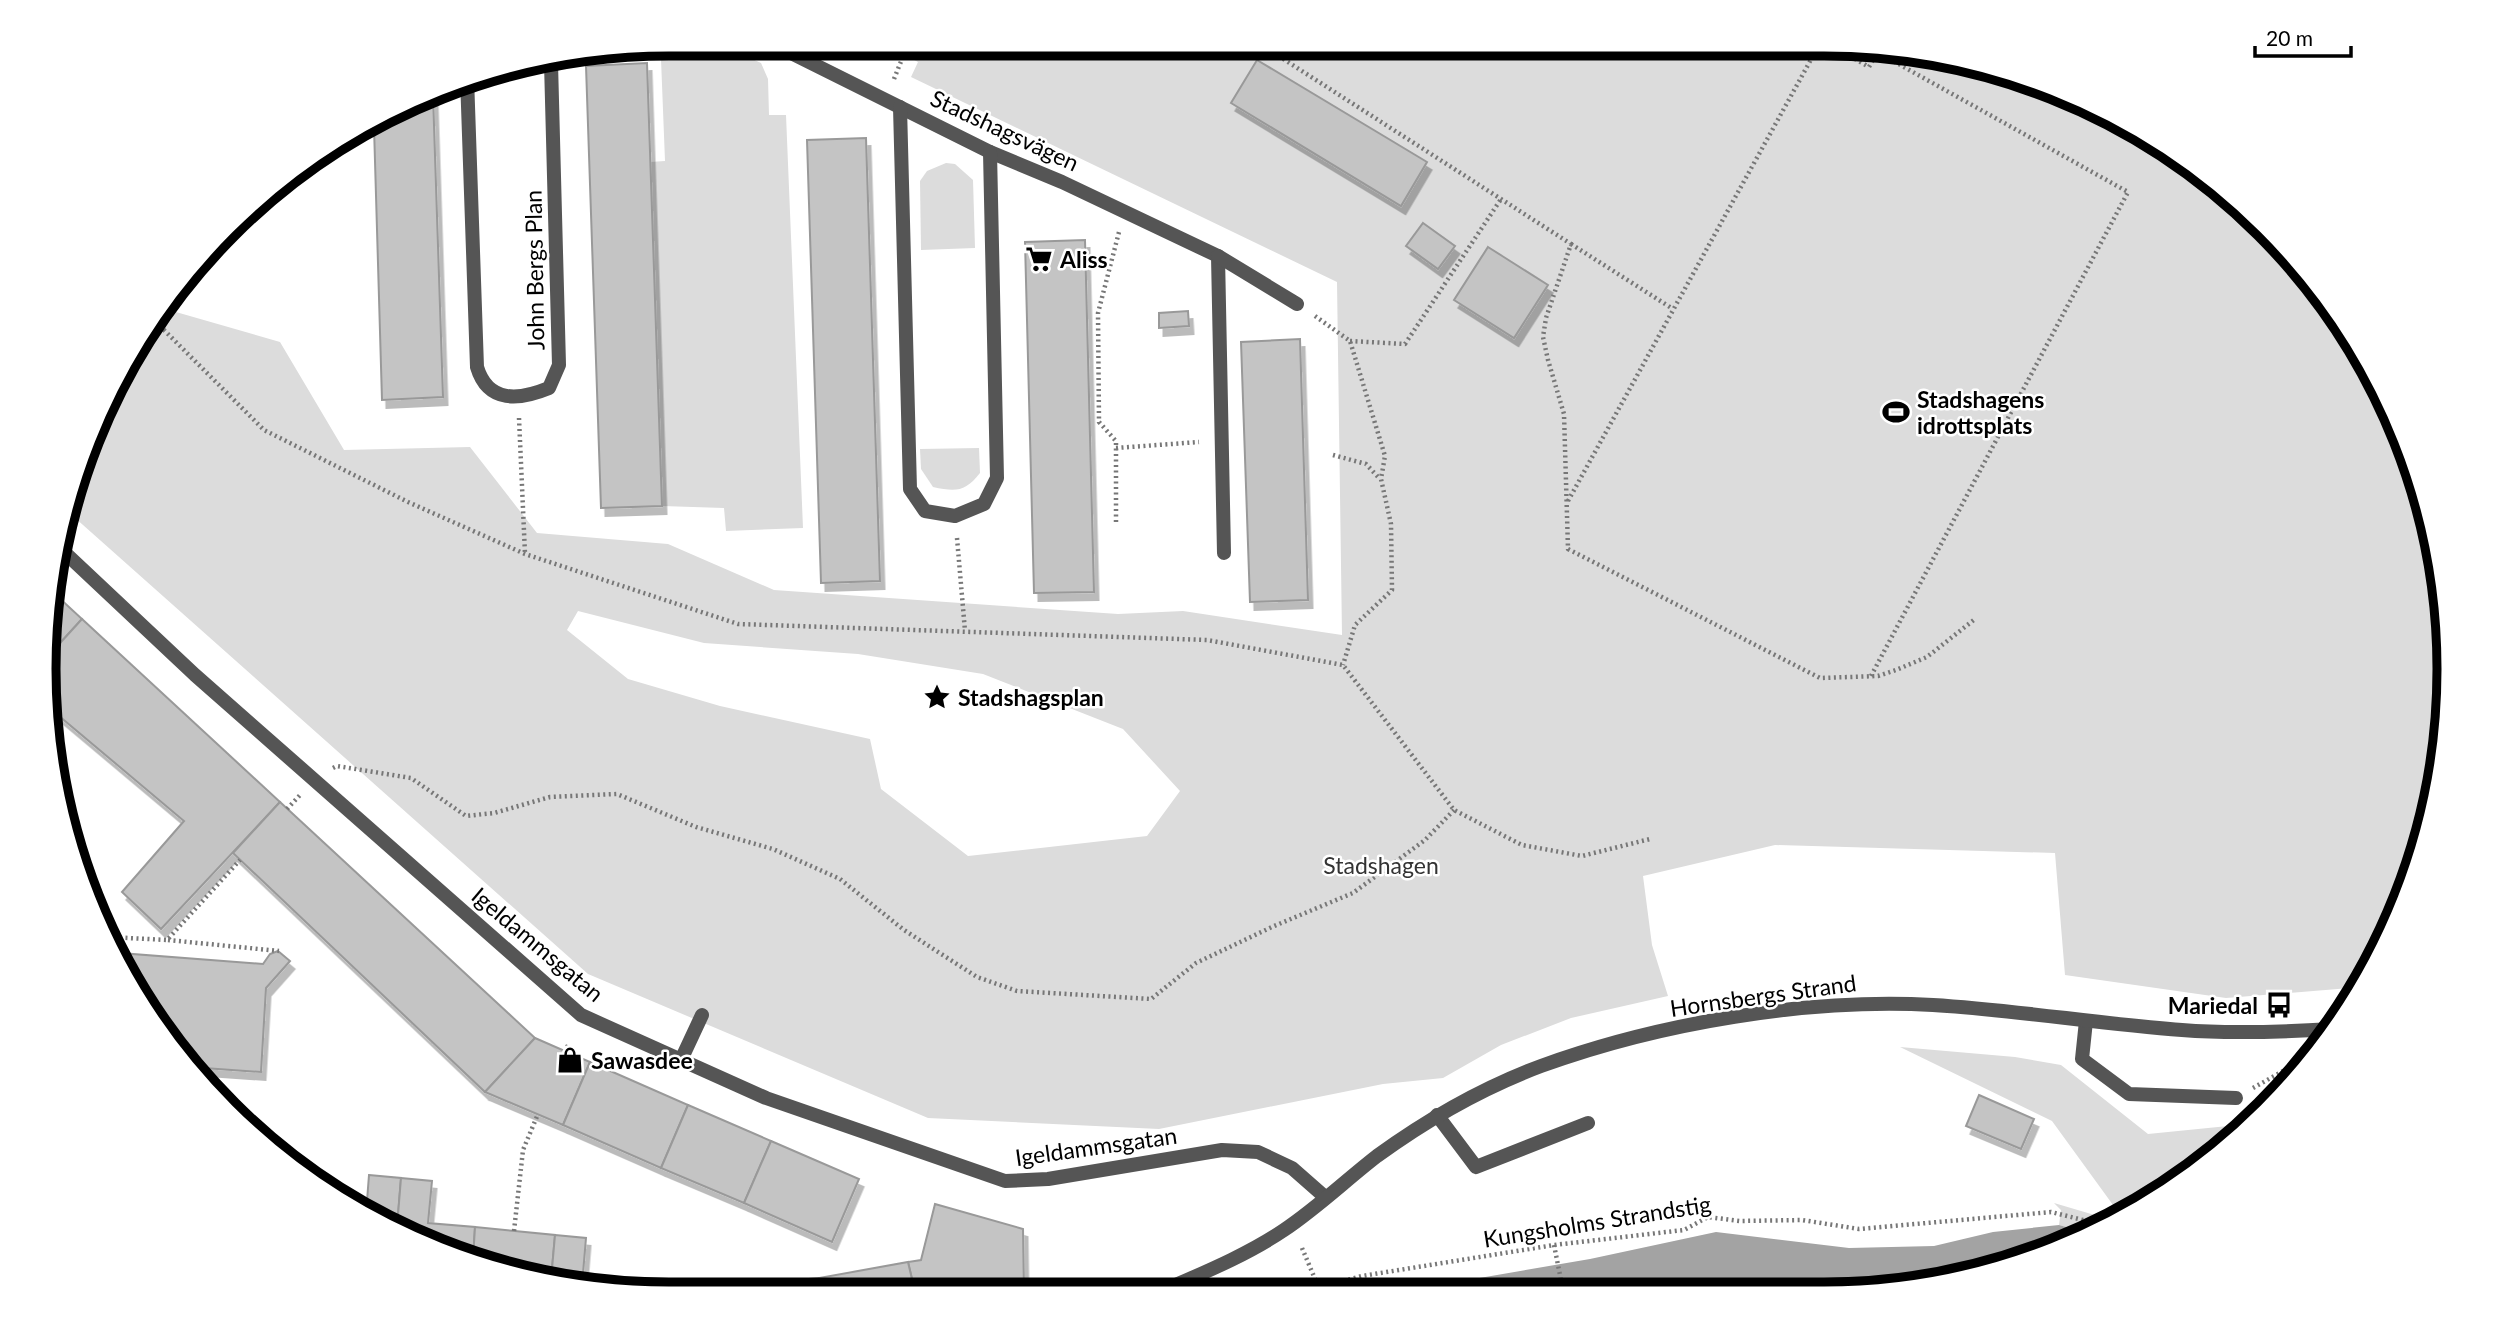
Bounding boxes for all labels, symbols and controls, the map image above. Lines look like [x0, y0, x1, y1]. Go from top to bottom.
scale bar [2255, 14, 2351, 58]
text: 20 m [2266, 25, 2313, 50]
street label: Stadshagsvägen [926, 83, 1084, 177]
street label: John Bergs Plan [519, 190, 549, 350]
supermarket icon: Aliss [1024, 244, 1054, 274]
place label: Aliss [1059, 245, 1108, 273]
place label: Stadshagens idrottsplats [1917, 385, 2044, 439]
sports icon: Stadshagens idrottsplats [1881, 397, 1911, 427]
place icon: Stadshagsplan [922, 682, 952, 712]
place label: Stadshagsplan [958, 683, 1104, 711]
park label: Stadshagen [1323, 851, 1439, 879]
street label: Igeldammsgatan [466, 881, 610, 1007]
street label: Hornsbergs Strand [1668, 968, 1858, 1022]
bus stop icon: Mariedal [2264, 990, 2294, 1020]
place label: Mariedal [2168, 991, 2258, 1019]
shop icon: Sawasdee [555, 1045, 585, 1075]
place label: Sawasdee [591, 1046, 693, 1074]
street label: Igeldammsgatan [1013, 1121, 1179, 1171]
street label: Kungsholms Strandstig [1481, 1189, 1713, 1253]

